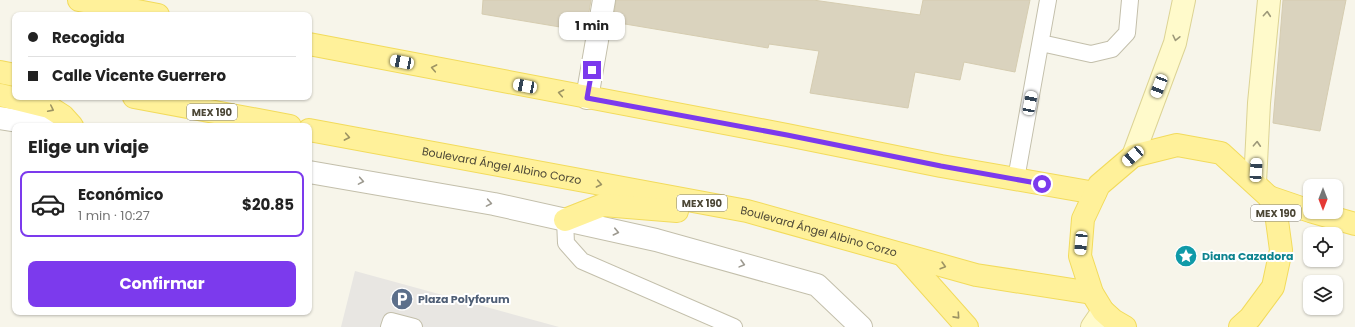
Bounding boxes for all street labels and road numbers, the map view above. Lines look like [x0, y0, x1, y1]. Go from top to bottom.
road number: MEX 190 [187, 104, 237, 120]
street label: Boulevard Ángel Albino Corzo [421, 143, 583, 188]
road number: MEX 190 [677, 195, 727, 211]
street label: Boulevard Ángel Albino Corzo [739, 202, 899, 261]
road number: MEX 190 [1251, 205, 1301, 221]

